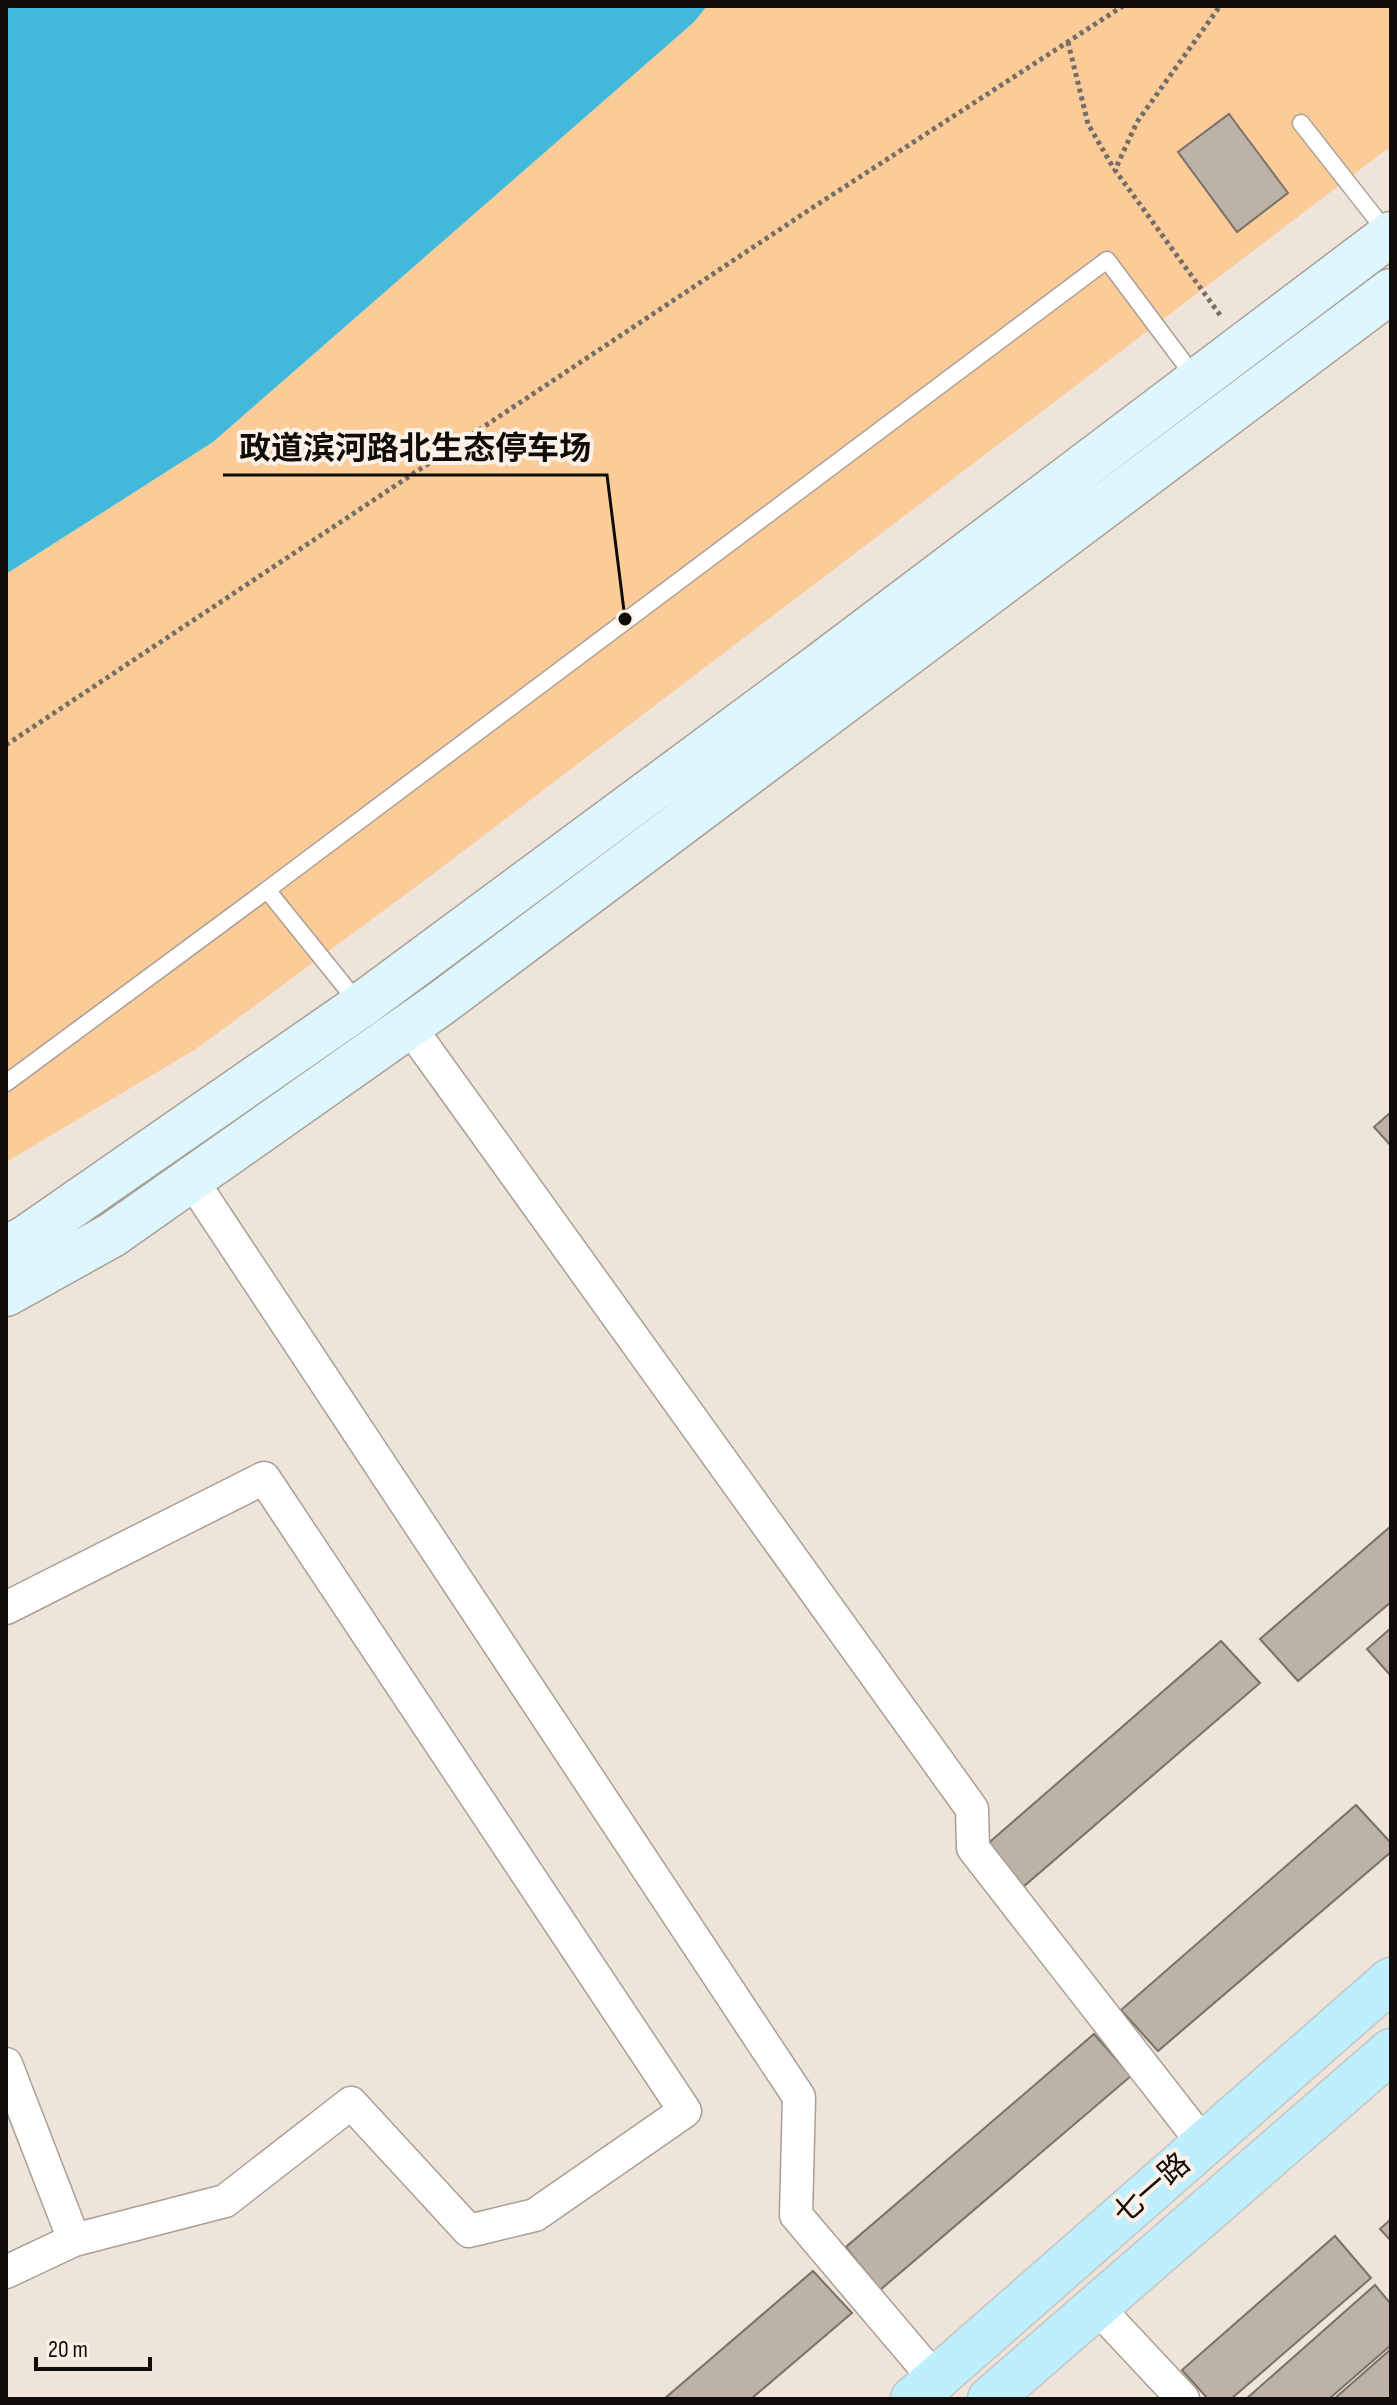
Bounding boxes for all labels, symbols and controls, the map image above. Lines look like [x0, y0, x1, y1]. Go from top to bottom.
callout: 政道滨河路北生态停车场 [223, 419, 607, 475]
text: 政道滨河路北生态停车场 [239, 430, 591, 469]
street label: 七一路 [1106, 2146, 1198, 2232]
scale bar [36, 2321, 150, 2371]
text: 20 m [48, 2335, 88, 2364]

